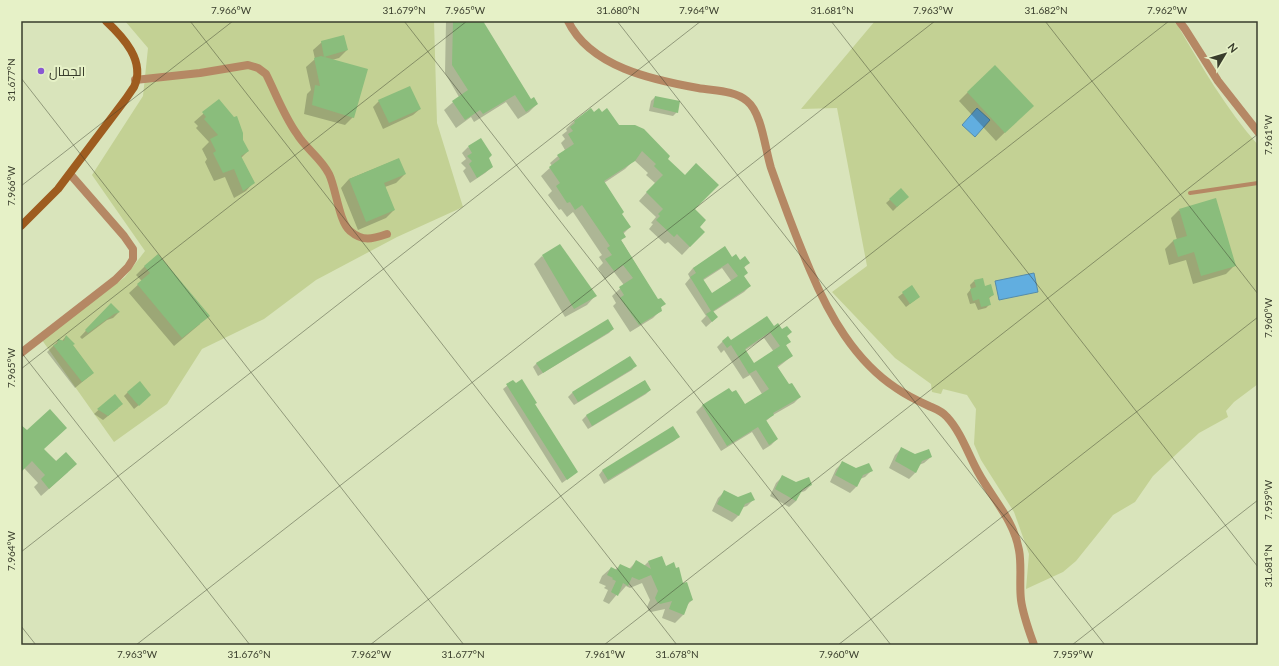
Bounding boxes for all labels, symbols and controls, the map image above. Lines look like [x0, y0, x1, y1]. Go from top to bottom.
text: 7.966°W [211, 4, 252, 16]
text: 31.679°N [382, 4, 426, 16]
text: 7.965°W [445, 4, 486, 16]
text: 31.680°N [596, 4, 640, 16]
text: 7.964°W [679, 4, 720, 16]
text: 31.681°N [810, 4, 854, 16]
text: 7.963°W [913, 4, 954, 16]
text: 31.682°N [1024, 4, 1068, 16]
text: 7.962°W [1147, 4, 1188, 16]
north arrow [1205, 34, 1245, 74]
text: N [1226, 40, 1241, 55]
text: 31.677°N [5, 58, 17, 102]
place label: الجمال [49, 63, 85, 80]
marker: الجمال [36, 66, 46, 76]
text: 7.961°W [1262, 114, 1274, 155]
text: 7.966°W [5, 165, 17, 206]
text: 7.960°W [1262, 297, 1274, 338]
text: 7.965°W [5, 347, 17, 388]
text: 7.959°W [1262, 479, 1274, 520]
text: 7.964°W [5, 530, 17, 571]
text: 31.681°N [1262, 544, 1274, 588]
text: 7.963°W [117, 648, 158, 660]
text: 31.676°N [227, 648, 271, 660]
text: 7.962°W [351, 648, 392, 660]
text: 31.677°N [441, 648, 485, 660]
text: 7.961°W [585, 648, 626, 660]
text: 31.678°N [655, 648, 699, 660]
text: 7.960°W [819, 648, 860, 660]
text: 7.959°W [1053, 648, 1094, 660]

